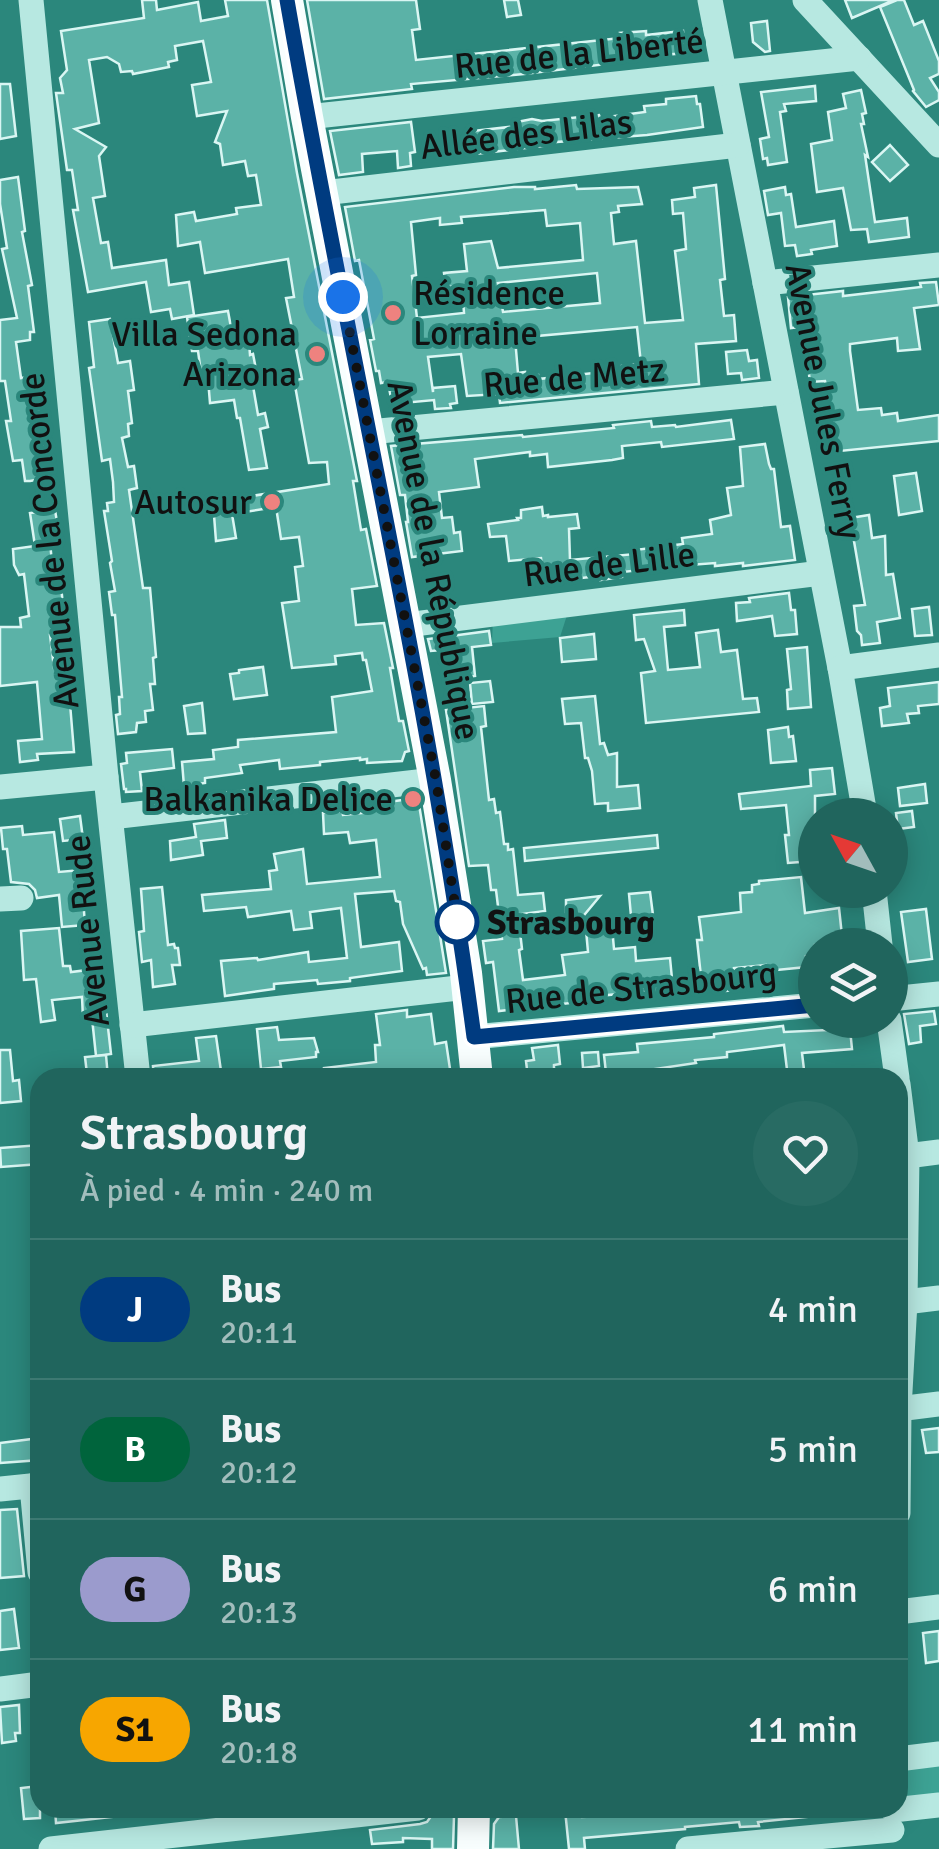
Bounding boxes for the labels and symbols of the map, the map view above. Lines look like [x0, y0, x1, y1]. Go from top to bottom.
street label: Rue de la Liberté [452, 19, 706, 88]
street label: Allée des Lilas [418, 100, 634, 169]
street label: Avenue Jules Ferry [776, 259, 871, 543]
your location [318, 272, 368, 322]
place label: Résidence Lorraine [413, 272, 565, 355]
marker: Résidence Lorraine [382, 302, 404, 324]
place label: Villa Sedona Arizona [111, 313, 297, 396]
marker: Villa Sedona Arizona [306, 343, 328, 365]
street label: Rue de Metz [481, 348, 667, 407]
street label: Avenue de la Concorde [10, 371, 89, 711]
street label: Avenue de la République [378, 377, 489, 744]
place label: Autosur [134, 481, 252, 524]
marker: Autosur [261, 491, 283, 513]
street label: Rue de Lille [521, 533, 697, 596]
place label: Balkanika Delice [143, 778, 393, 821]
marker: Balkanika Delice [402, 788, 424, 810]
north arrow [798, 798, 908, 908]
street label: Avenue Rude [56, 833, 119, 1029]
marker: Strasbourg [436, 901, 478, 943]
place label: Strasbourg [487, 901, 655, 944]
street label: Rue de Strasbourg [503, 952, 779, 1023]

